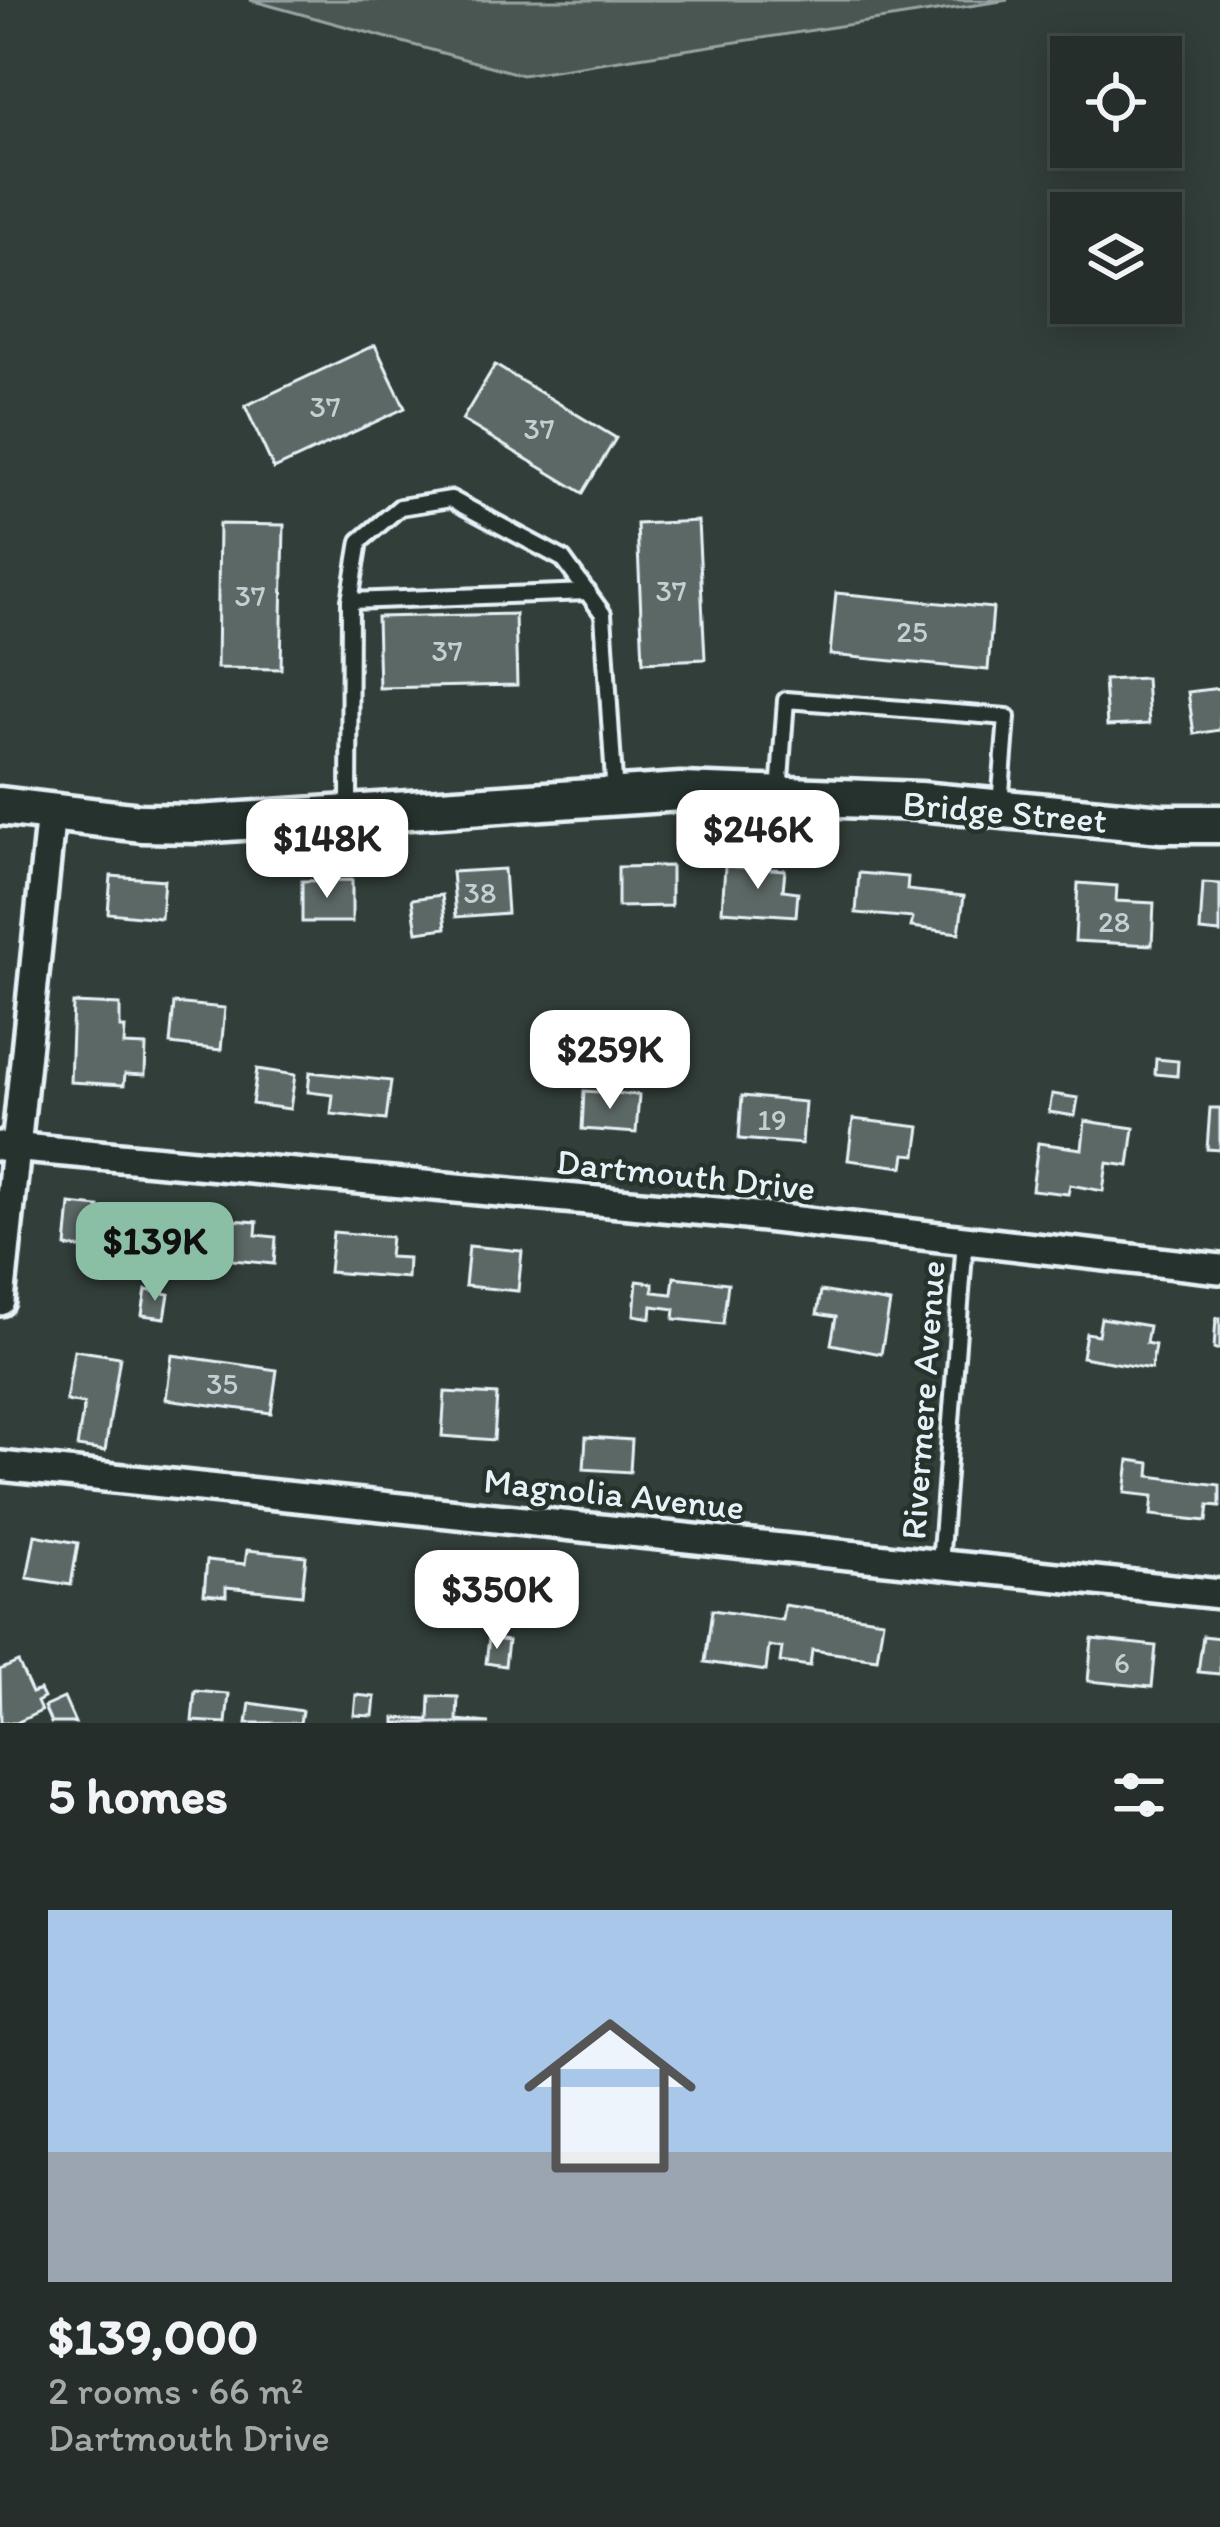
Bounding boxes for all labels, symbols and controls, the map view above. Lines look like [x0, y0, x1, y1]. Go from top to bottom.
map controls [1050, 36, 1182, 324]
button: locate [1050, 36, 1182, 168]
button: layers [1050, 192, 1182, 324]
house number: 37 [309, 388, 341, 425]
house number: 37 [523, 410, 555, 447]
house number: 37 [655, 572, 687, 609]
house number: 37 [234, 577, 266, 614]
house number: 25 [896, 613, 928, 650]
house number: 37 [431, 632, 463, 669]
street label: Bridge Street [901, 781, 1109, 842]
pin: $246K [674, 790, 842, 892]
pin: $148K [243, 799, 411, 901]
text: $246K [703, 805, 813, 852]
text: $148K [273, 814, 381, 861]
house number: 38 [464, 874, 496, 911]
house number: 28 [1098, 903, 1130, 940]
pin: $259K [526, 1010, 694, 1112]
text: $259K [557, 1025, 663, 1072]
house number: 19 [757, 1101, 787, 1138]
street label: Dartmouth Drive [554, 1140, 818, 1209]
pin: $139K [71, 1202, 239, 1304]
text: $139K [103, 1217, 207, 1264]
street label: Rivermere Avenue [891, 1259, 954, 1541]
house number: 35 [206, 1365, 238, 1402]
street label: Magnolia Avenue [481, 1458, 746, 1529]
pin: $350K [413, 1550, 581, 1652]
text: $350K [442, 1565, 552, 1612]
house number: 6 [1114, 1644, 1130, 1681]
icon: filters [1106, 1762, 1172, 1828]
text: 5 homes [48, 1765, 228, 1826]
icon: home [502, 1988, 718, 2204]
text: $139,000 [48, 2306, 258, 2367]
text: 2 rooms · 66 m² [48, 2367, 303, 2414]
text: Dartmouth Drive [48, 2414, 330, 2461]

